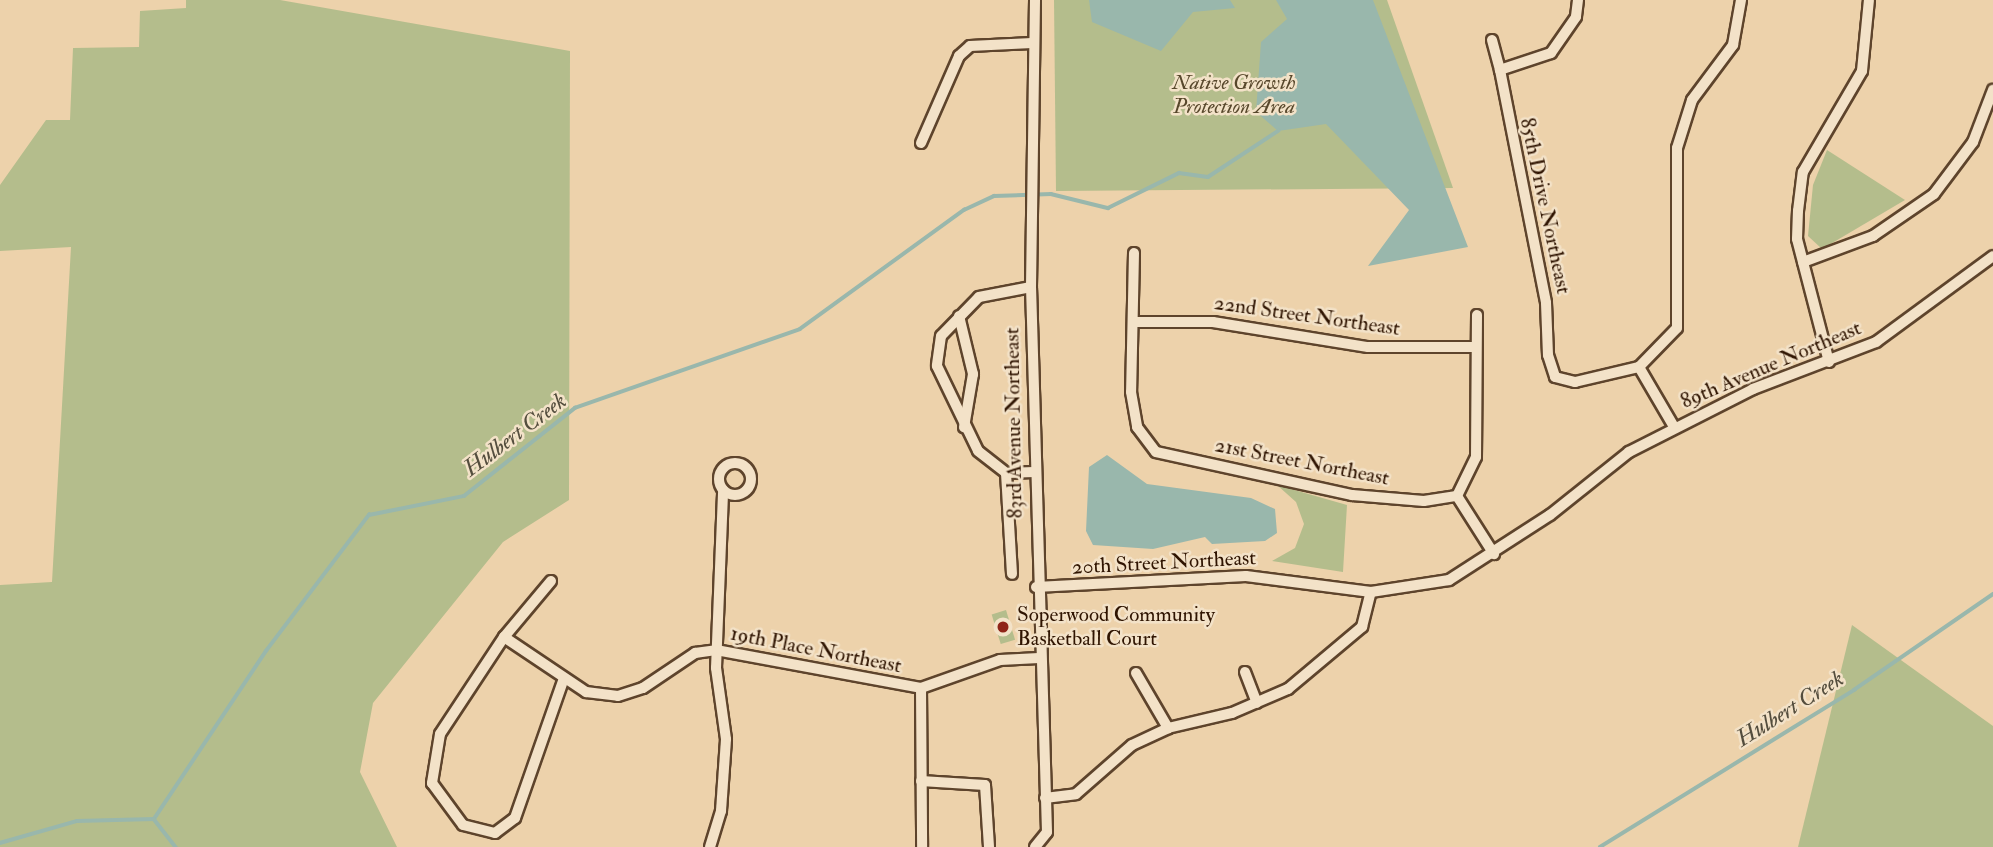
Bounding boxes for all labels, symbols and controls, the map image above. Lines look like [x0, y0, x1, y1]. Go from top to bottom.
park label: Native Growth Protection Area [1172, 70, 1296, 120]
street label: 85th Drive Northeast [1514, 116, 1576, 296]
street label: 22nd Street Northeast [1212, 290, 1402, 342]
street label: 89th Avenue Northeast [1677, 316, 1865, 414]
street label: 83rd Avenue Northeast [1000, 327, 1028, 519]
water label: Hulbert Creek [458, 387, 572, 483]
street label: 21st Street Northeast [1213, 433, 1391, 491]
street label: 20th Street Northeast [1071, 546, 1257, 580]
place label: Soperwood Community Basketball Court [1017, 602, 1215, 652]
marker: Soperwood Community Basketball Court [995, 619, 1011, 635]
street label: 19th Place Northeast [728, 621, 904, 679]
water label: Hulbert Creek [1731, 665, 1849, 753]

